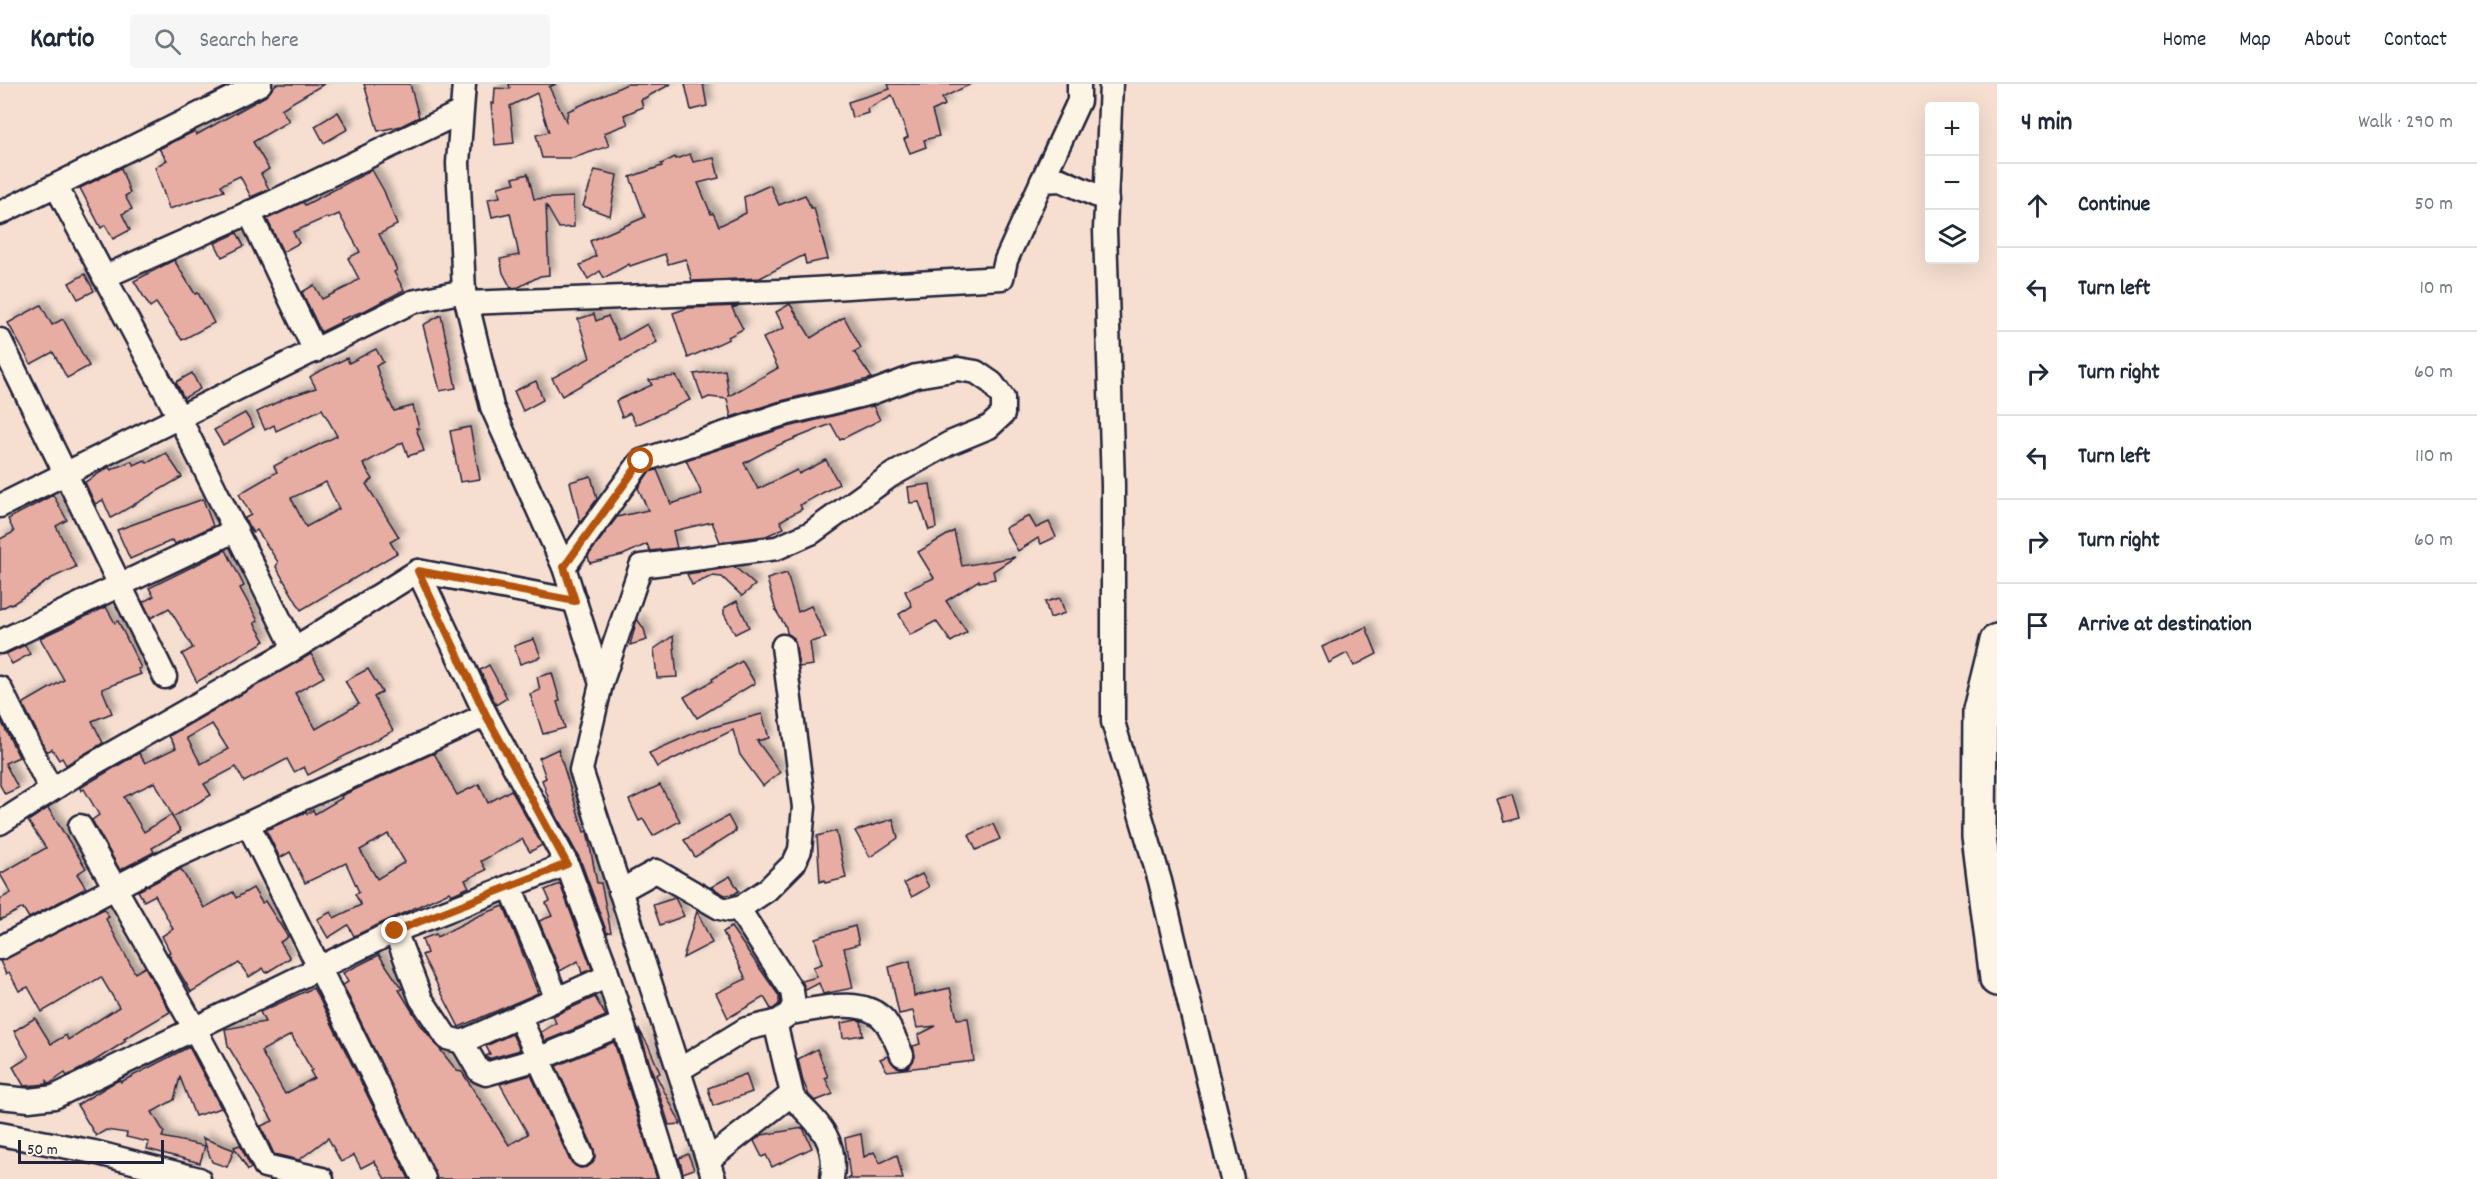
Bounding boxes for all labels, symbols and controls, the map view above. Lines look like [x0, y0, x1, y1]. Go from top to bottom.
search box [130, 14, 550, 68]
text: Kartio [30, 21, 94, 61]
icon: search [151, 25, 184, 58]
text: Search here [199, 26, 299, 57]
text: Home [2162, 26, 2206, 56]
text: Map [2239, 26, 2271, 56]
text: About [2304, 26, 2351, 56]
text: Contact [2384, 26, 2447, 56]
map controls [1925, 102, 1979, 264]
button: + [1925, 102, 1979, 156]
text: 4 min [2021, 105, 2072, 142]
text: Walk · 290 m [2358, 109, 2453, 137]
button: − [1925, 156, 1979, 210]
icon: ahead [2021, 189, 2054, 222]
text: Continue [2078, 190, 2150, 221]
text: 50 m [2415, 191, 2453, 219]
button: layers [1925, 210, 1979, 264]
icon: left [2021, 273, 2054, 306]
text: Turn left [2078, 274, 2150, 305]
text: 10 m [2419, 275, 2453, 303]
icon: right [2021, 357, 2054, 390]
text: Turn right [2078, 358, 2160, 389]
text: 60 m [2414, 359, 2453, 387]
icon: left [2021, 441, 2054, 474]
text: Turn left [2078, 442, 2150, 473]
text: 110 m [2415, 443, 2453, 471]
route start [627, 447, 653, 473]
icon: right [2021, 525, 2054, 558]
text: Turn right [2078, 526, 2160, 557]
text: 60 m [2414, 527, 2453, 555]
icon: arrive [2021, 609, 2054, 642]
text: Arrive at destination [2078, 610, 2252, 641]
route end [381, 917, 407, 943]
scale bar [18, 1137, 164, 1164]
text: 50 m [27, 1139, 58, 1162]

